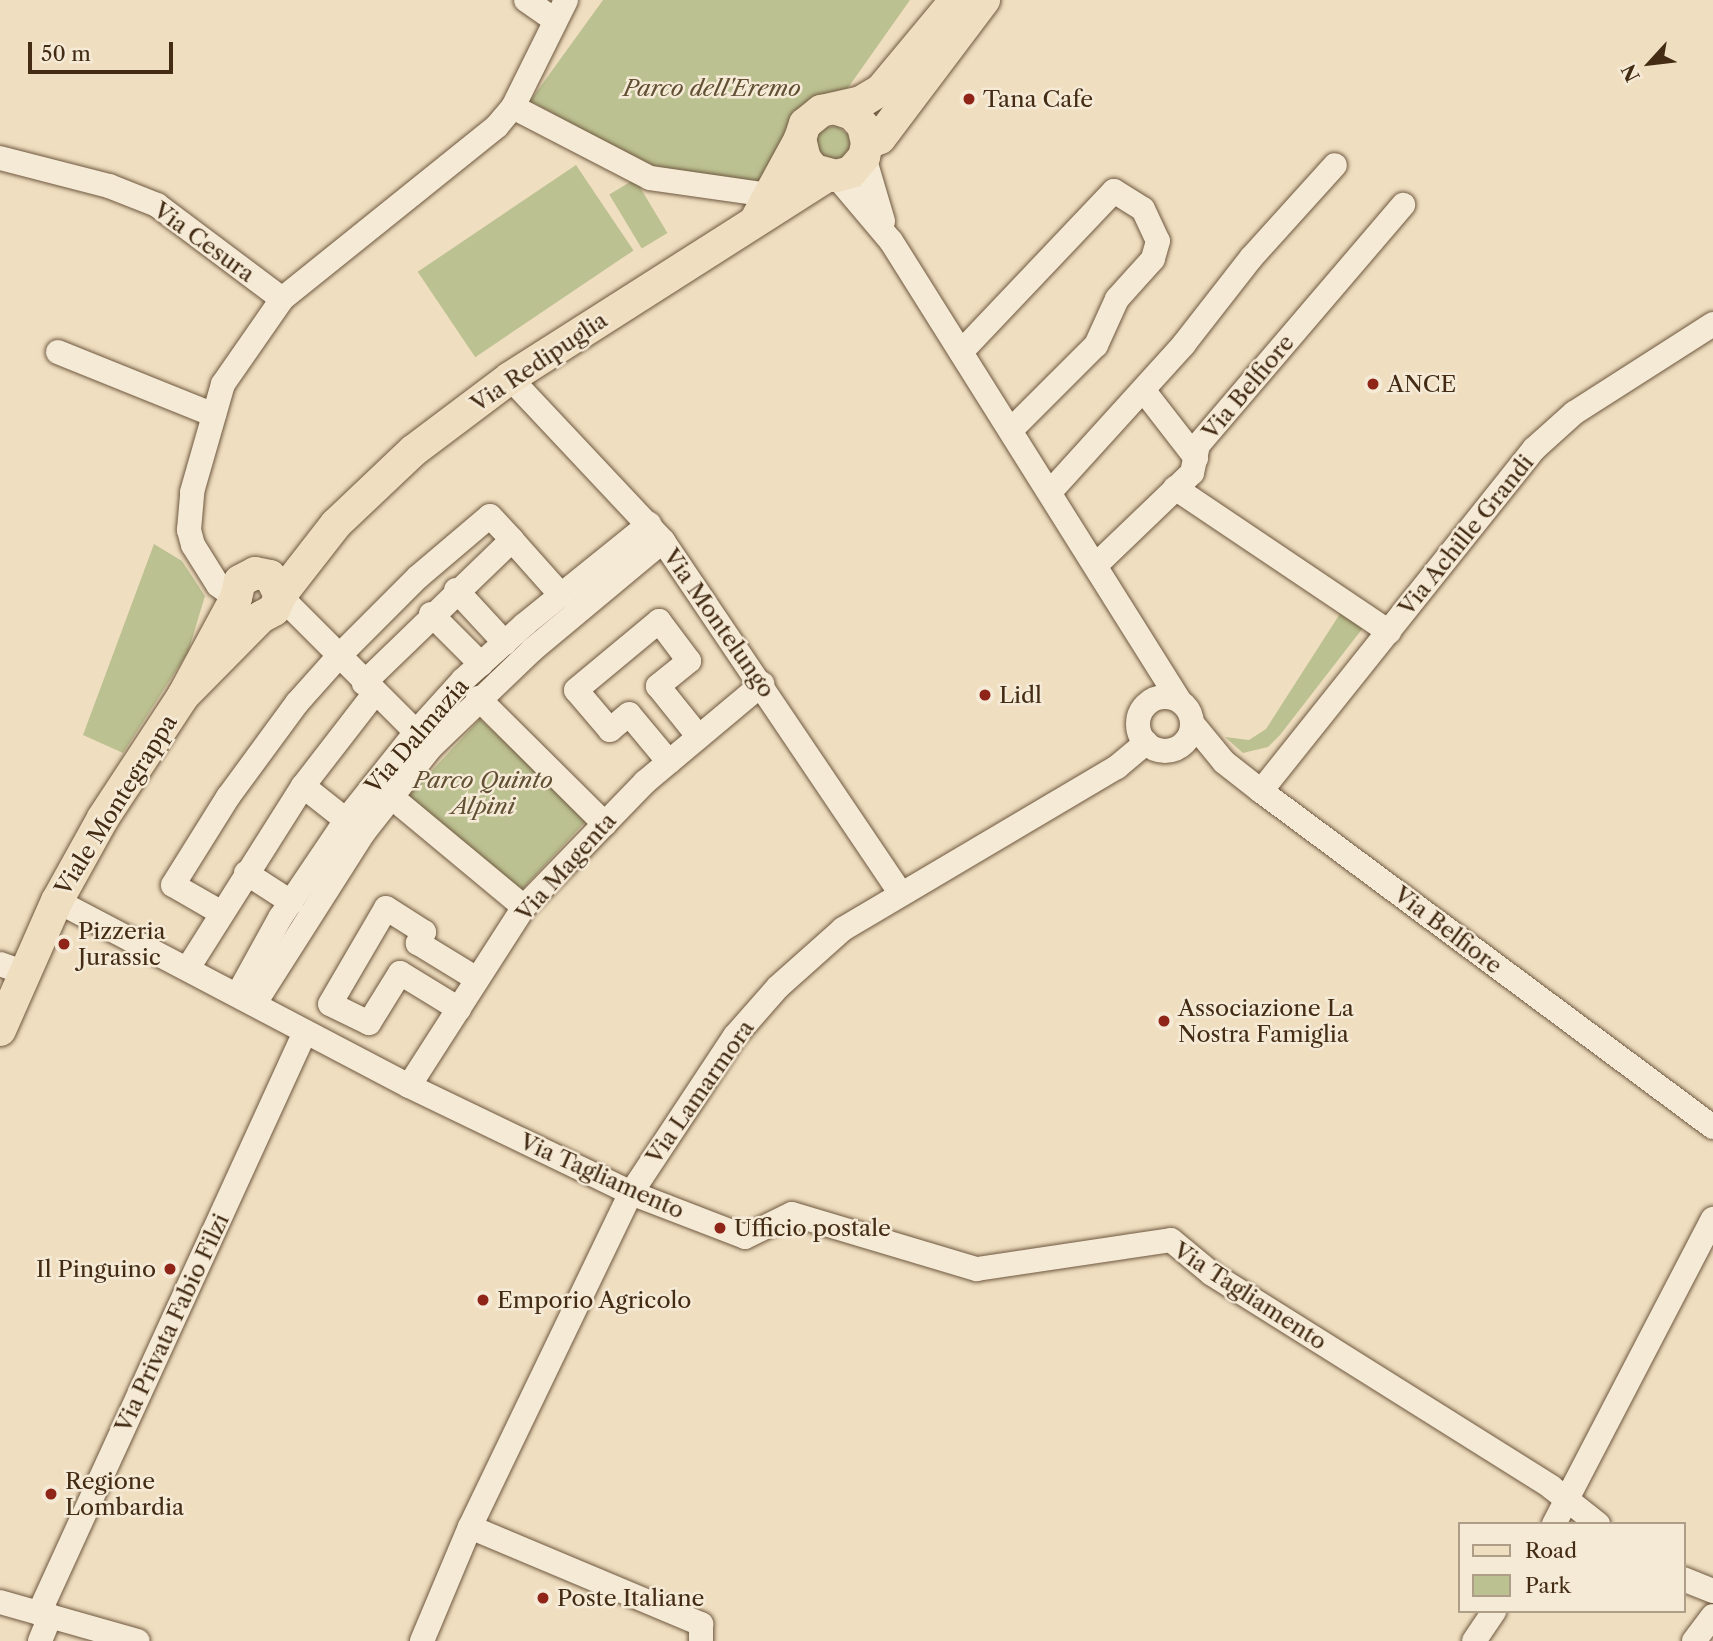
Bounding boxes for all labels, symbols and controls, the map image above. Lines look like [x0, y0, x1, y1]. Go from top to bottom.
scale bar [32, 28, 177, 72]
north arrow [1615, 28, 1685, 98]
text: 50 m [41, 41, 91, 66]
text: N [1617, 60, 1645, 85]
park label: Parco dell'Eremo [623, 74, 801, 102]
place label: Tana Cafe [983, 85, 1094, 113]
marker: Tana Cafe [961, 91, 977, 107]
street label: Via Cesura [148, 196, 260, 288]
street label: Via Redipuglia [465, 306, 613, 418]
street label: Via Belfiore [1196, 329, 1300, 445]
place label: ANCE [1387, 370, 1456, 398]
marker: ANCE [1365, 376, 1381, 392]
street label: Via Achille Grandi [1392, 448, 1540, 622]
street label: Via Montelungo [657, 543, 781, 703]
street label: Via Dalmazia [359, 673, 475, 799]
place label: Lidl [999, 681, 1042, 709]
marker: Lidl [977, 687, 993, 703]
street label: Viale Montegrappa [49, 709, 183, 901]
park label: Parco Quinto Alpini [413, 766, 553, 820]
street label: Via Magenta [510, 807, 622, 927]
street label: Via Belfiore [1388, 880, 1508, 980]
place label: Pizzeria Jurassic [78, 917, 166, 971]
marker: Pizzeria Jurassic [56, 936, 72, 952]
place label: Associazione La Nostra Famiglia [1178, 994, 1354, 1048]
marker: Associazione La Nostra Famiglia [1156, 1013, 1172, 1029]
street label: Via Lamarmora [640, 1015, 760, 1169]
street label: Via Tagliamento [515, 1127, 689, 1225]
street label: Via Privata Fabio Filzi [109, 1209, 235, 1437]
place label: Ufficio postale [734, 1214, 891, 1242]
marker: Ufficio postale [712, 1220, 728, 1236]
street label: Via Tagliamento [1168, 1236, 1332, 1356]
place label: Il Pinguino [36, 1255, 156, 1283]
marker: Il Pinguino [162, 1261, 178, 1277]
place label: Emporio Agricolo [497, 1286, 692, 1314]
marker: Emporio Agricolo [475, 1292, 491, 1308]
place label: Regione Lombardia [65, 1467, 184, 1521]
marker: Regione Lombardia [43, 1486, 59, 1502]
legend [1458, 1522, 1685, 1613]
text: Road [1525, 1538, 1577, 1563]
text: Park [1525, 1573, 1571, 1598]
place label: Poste Italiane [557, 1584, 704, 1612]
marker: Poste Italiane [535, 1590, 551, 1606]

